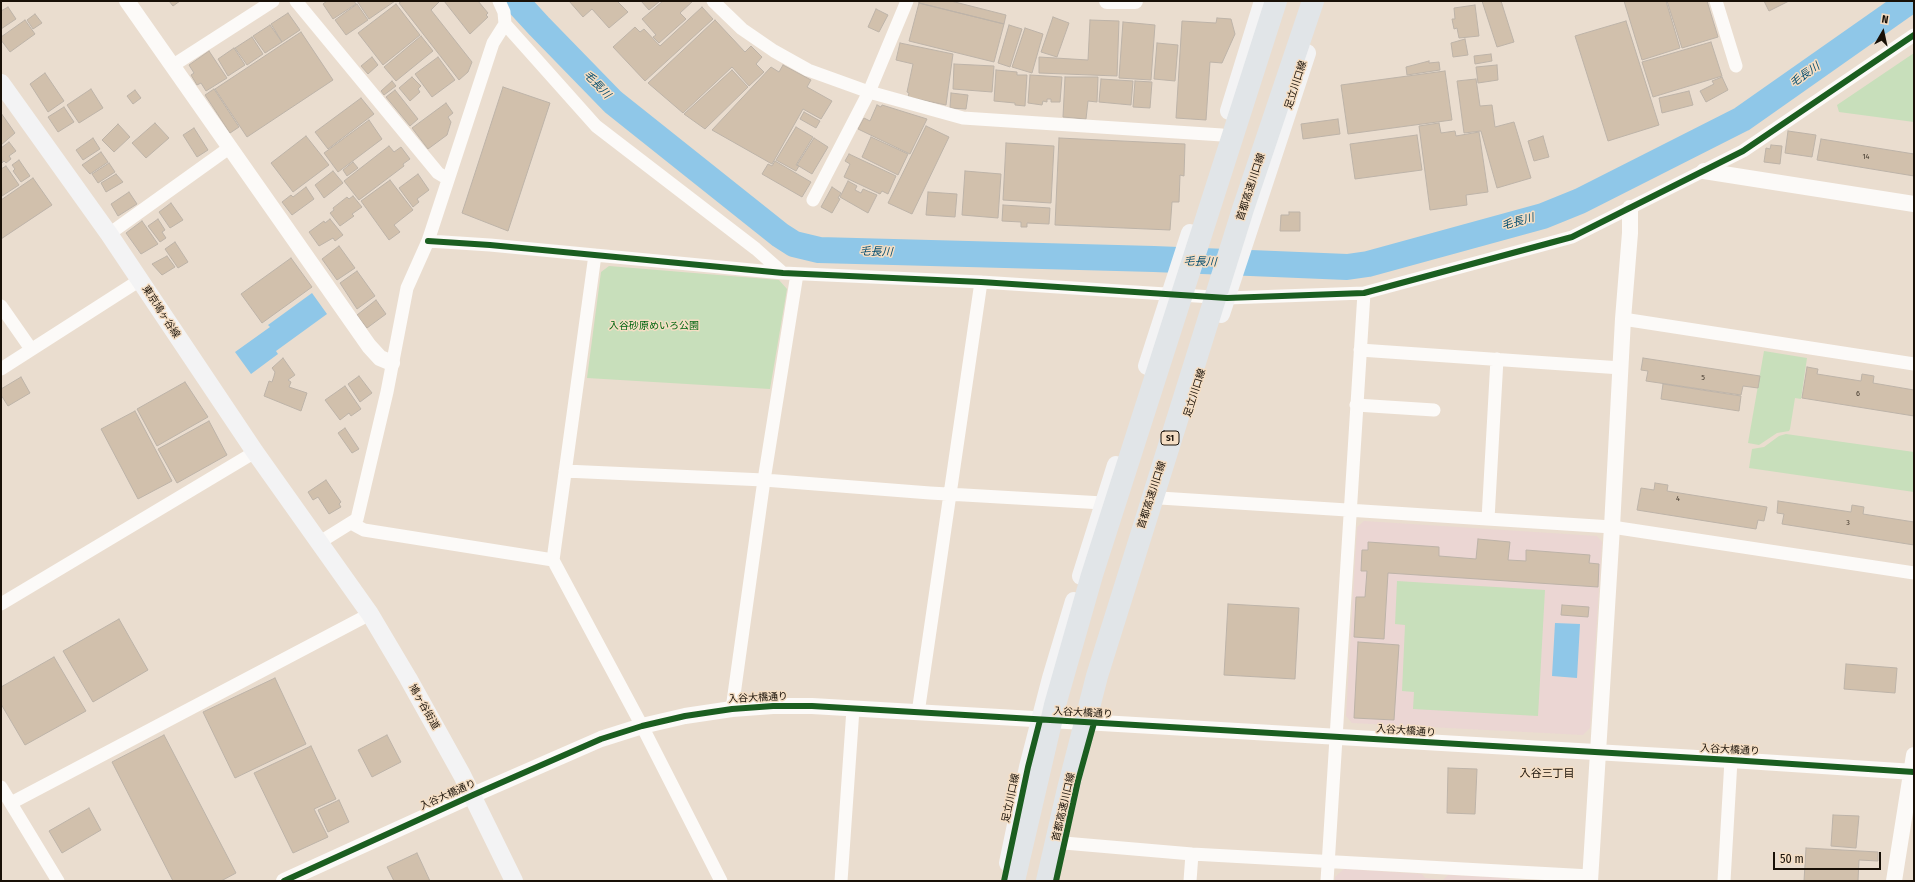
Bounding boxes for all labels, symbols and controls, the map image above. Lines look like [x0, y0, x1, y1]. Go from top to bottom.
north arrow [1863, 12, 1903, 52]
text: N [1881, 13, 1889, 27]
street label: 足立川口線 [1283, 59, 1309, 111]
water label: 毛長川 [1788, 60, 1822, 90]
water label: 毛長川 [581, 69, 613, 101]
street label: 首都高速川口線 [1234, 152, 1268, 222]
house number: 14 [1863, 152, 1869, 162]
water label: 毛長川 [1500, 211, 1536, 233]
water label: 毛長川 [859, 245, 893, 259]
water label: 毛長川 [1183, 255, 1217, 269]
street label: 東京鳩ヶ谷線 [140, 284, 182, 340]
park label: 入谷砂原めいろ公園 [609, 320, 699, 332]
street label: 足立川口線 [1182, 367, 1208, 419]
house number: 5 [1701, 373, 1705, 383]
house number: 6 [1856, 389, 1860, 399]
road number: S1 [1161, 431, 1179, 445]
street label: 首都高速川口線 [1135, 460, 1169, 530]
house number: 4 [1676, 494, 1680, 504]
house number: 3 [1846, 518, 1850, 528]
street label: 鳩ヶ谷街道 [406, 682, 442, 732]
street label: 入谷大橋通り [728, 690, 788, 706]
street label: 入谷大橋通り [1053, 705, 1113, 721]
street label: 入谷大橋通り [1376, 723, 1436, 739]
street label: 入谷大橋通り [1700, 742, 1760, 758]
district label: 入谷三丁目 [1520, 767, 1574, 781]
street label: 足立川口線 [1000, 772, 1022, 824]
street label: 首都高速川口線 [1050, 772, 1078, 842]
street label: 入谷大橋通り [418, 777, 478, 813]
scale bar [1775, 844, 1883, 870]
text: 50 m [1780, 852, 1804, 866]

